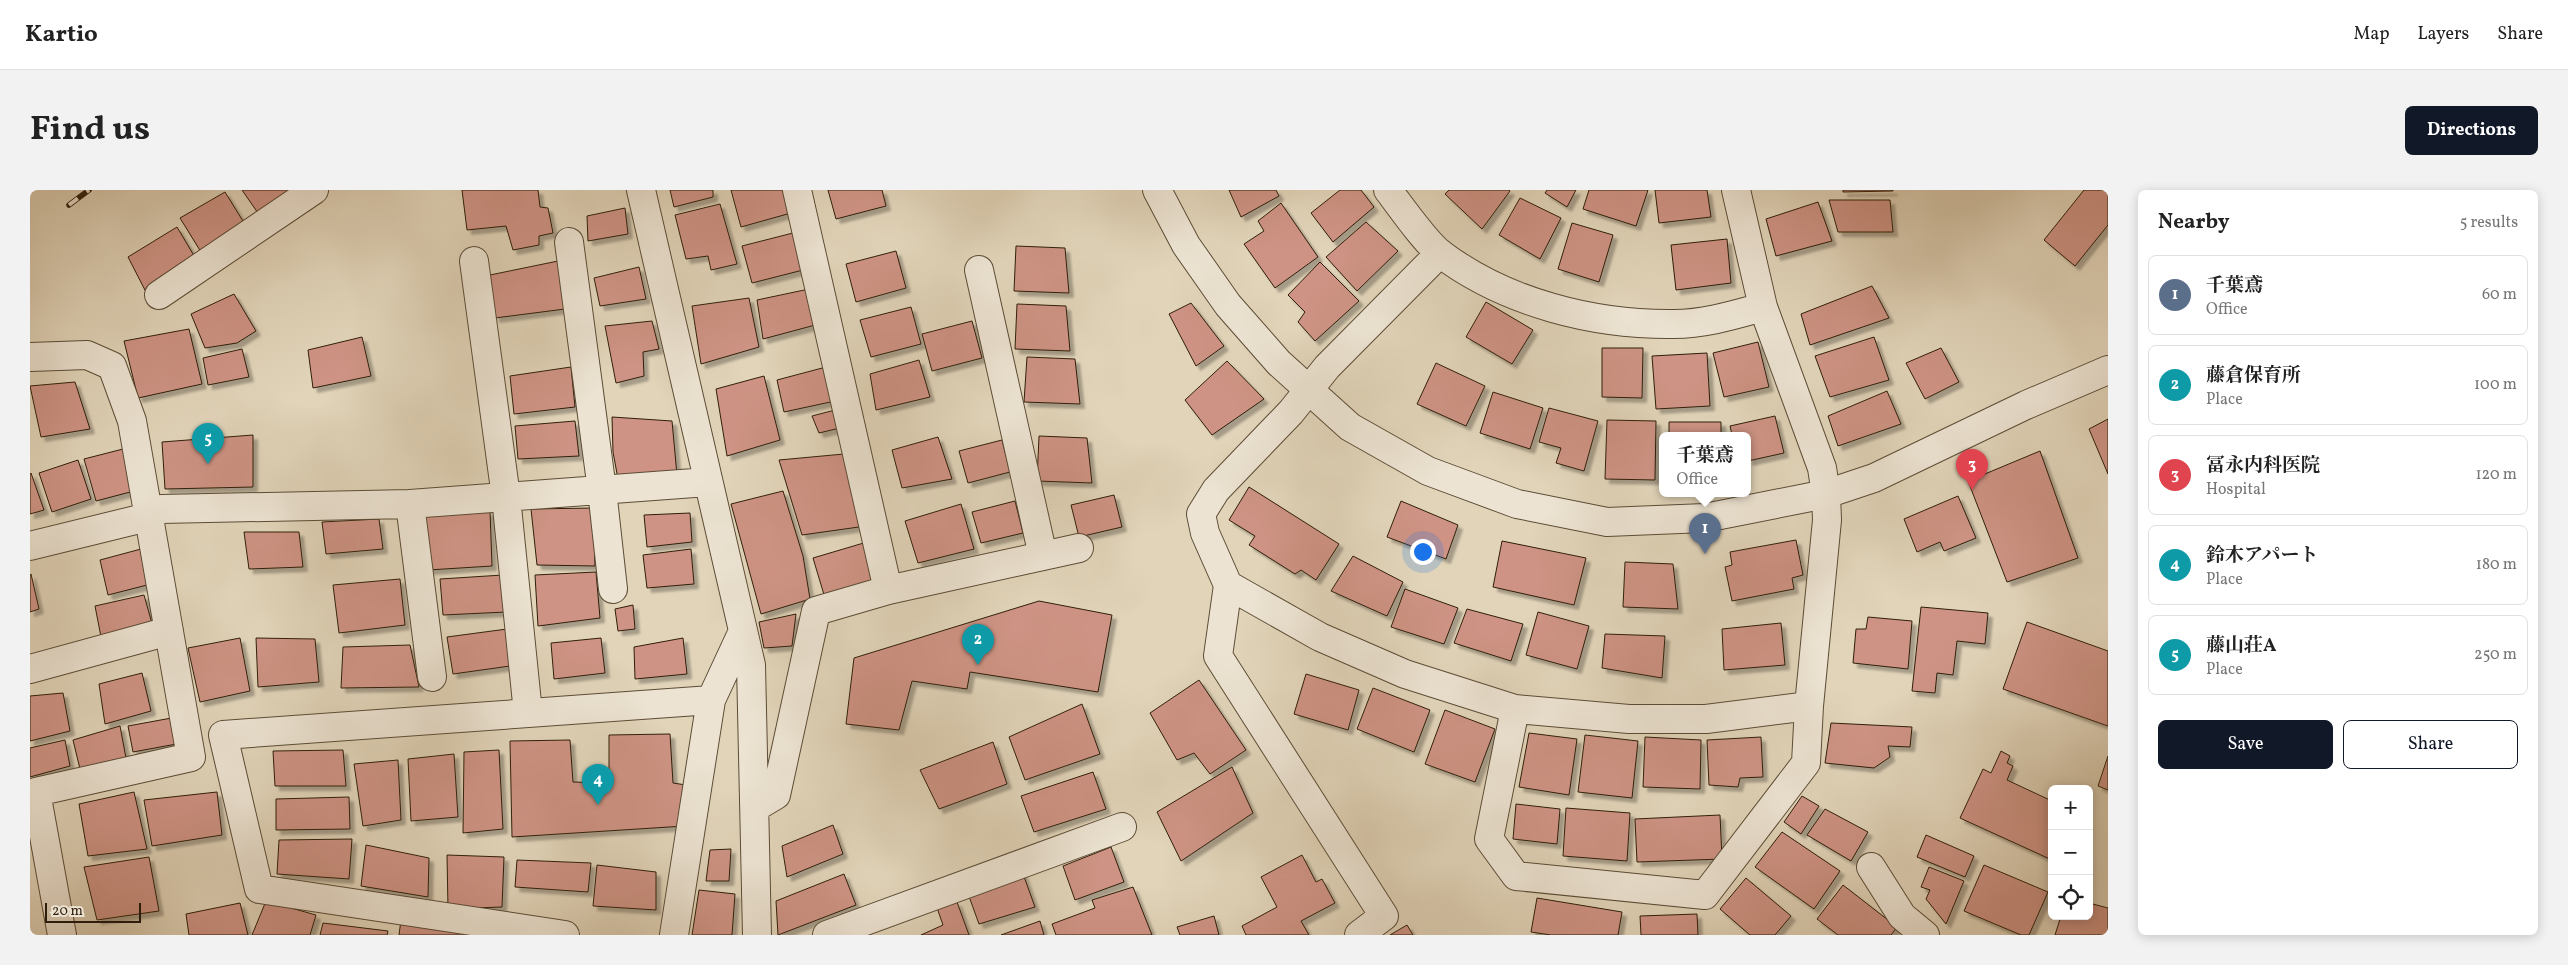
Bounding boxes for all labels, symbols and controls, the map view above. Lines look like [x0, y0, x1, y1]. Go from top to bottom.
text: Kartio [25, 18, 98, 52]
text: Map [2353, 22, 2389, 47]
text: Layers [2417, 22, 2469, 47]
text: Share [2497, 22, 2543, 47]
text: Find us [30, 106, 150, 154]
button: Directions [2405, 106, 2538, 155]
text: Nearby [2158, 208, 2229, 237]
text: 5 results [2460, 212, 2518, 234]
text: 千葉鳶 [2206, 273, 2263, 299]
text: 1 [2172, 284, 2178, 306]
text: 60 m [2482, 284, 2517, 306]
text: Office [2206, 299, 2248, 321]
text: 藤倉保育所 [2206, 363, 2301, 389]
text: 2 [2171, 374, 2179, 396]
text: 100 m [2474, 374, 2517, 396]
text: Place [2206, 389, 2243, 411]
pin: 5 [192, 423, 224, 464]
popup [1659, 432, 1751, 497]
text: 千葉鳶 [1676, 443, 1734, 469]
pin: 3 [1956, 449, 1988, 490]
text: 冨永内科医院 [2206, 453, 2320, 479]
text: 3 [2171, 464, 2179, 486]
text: 120 m [2475, 464, 2517, 486]
text: Office [1676, 469, 1718, 491]
text: Hospital [2206, 479, 2266, 501]
pin: 1 [1689, 513, 1721, 554]
your location [1410, 539, 1436, 565]
text: 鈴木アパート [2206, 543, 2318, 569]
text: 4 [2170, 554, 2180, 576]
text: 180 m [2476, 554, 2517, 576]
text: Place [2206, 569, 2243, 591]
pin: 2 [962, 624, 994, 665]
text: 藤山荘A [2206, 633, 2277, 659]
text: 5 [2171, 644, 2179, 666]
text: 250 m [2474, 644, 2517, 666]
text: Place [2206, 659, 2243, 681]
button: Save [2158, 720, 2333, 769]
button: Share [2343, 720, 2518, 769]
pin: 4 [582, 764, 614, 805]
map controls [2048, 785, 2093, 920]
button: + [2048, 785, 2093, 830]
button: − [2048, 830, 2093, 875]
button: locate [2048, 875, 2093, 920]
scale bar [45, 900, 141, 923]
text: 20 m [52, 902, 83, 921]

